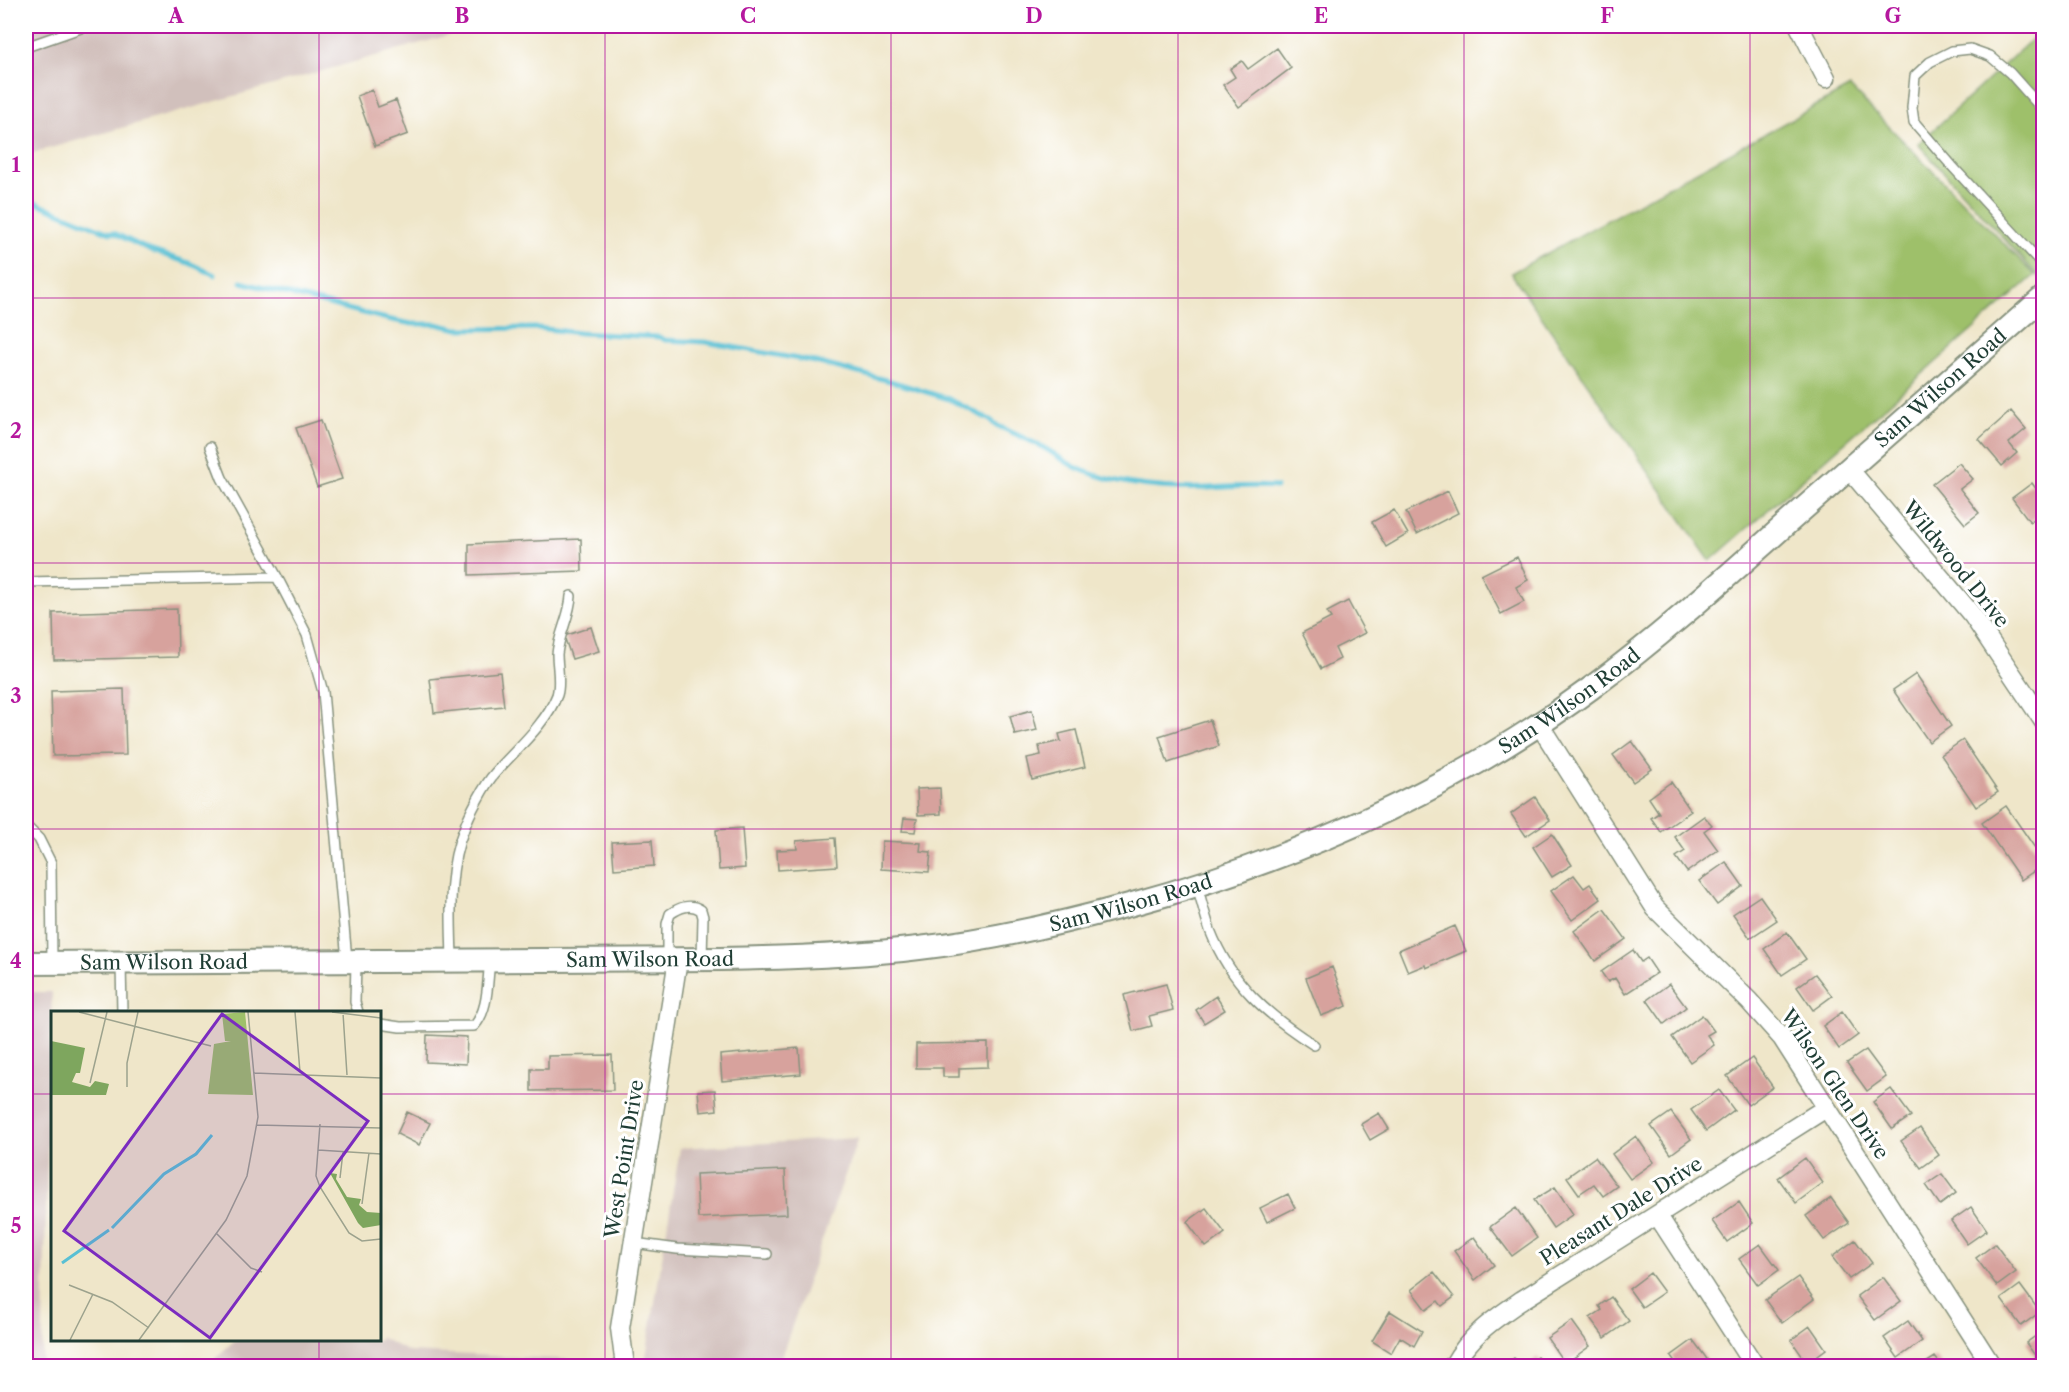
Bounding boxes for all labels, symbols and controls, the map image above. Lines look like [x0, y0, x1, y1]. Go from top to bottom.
text: A [167, 4, 184, 28]
text: B [455, 4, 470, 28]
text: C [740, 4, 756, 28]
text: D [1025, 4, 1043, 28]
text: E [1314, 4, 1328, 28]
text: F [1600, 4, 1614, 28]
text: G [1885, 4, 1902, 28]
text: 1 [12, 153, 21, 177]
street label: Sam Wilson Road [1869, 323, 2011, 452]
text: 2 [10, 419, 22, 443]
street label: Wildwood Drive [1897, 495, 2014, 632]
street label: Sam Wilson Road [1494, 643, 1645, 759]
text: 3 [10, 684, 22, 708]
street label: Sam Wilson Road [1047, 869, 1215, 937]
street label: Sam Wilson Road [566, 947, 734, 972]
text: 4 [10, 949, 22, 973]
street label: Sam Wilson Road [80, 950, 248, 975]
street label: Wilson Glen Drive [1775, 1004, 1894, 1164]
inset map [51, 1011, 381, 1341]
street label: West Point Drive [599, 1078, 648, 1241]
street label: Pleasant Dale Drive [1536, 1151, 1706, 1271]
text: 5 [10, 1214, 22, 1238]

